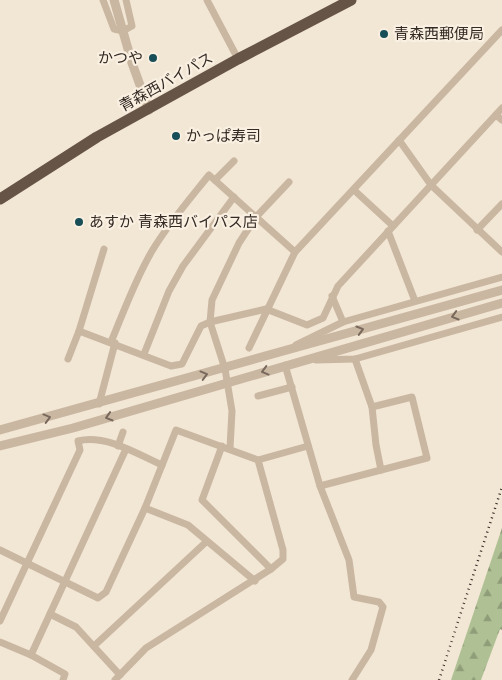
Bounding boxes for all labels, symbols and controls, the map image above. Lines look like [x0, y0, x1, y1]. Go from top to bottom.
place label: 青森西郵便局 [394, 25, 484, 43]
marker: 青森西郵便局 [378, 28, 390, 40]
place label: かつや [98, 49, 143, 67]
street label: 青森西バイパス [116, 49, 216, 115]
marker: かつや [147, 52, 159, 64]
place label: かっぱ寿司 [186, 127, 261, 145]
marker: かっぱ寿司 [170, 130, 182, 142]
place label: あすか 青森西バイパス店 [89, 213, 258, 231]
marker: あすか 青森西バイパス店 [73, 216, 85, 228]
one-way arrow [452, 311, 460, 321]
one-way arrow [356, 325, 364, 336]
one-way arrow [262, 365, 270, 375]
one-way arrow [199, 370, 208, 381]
one-way arrow [106, 411, 114, 421]
one-way arrow [43, 413, 52, 424]

